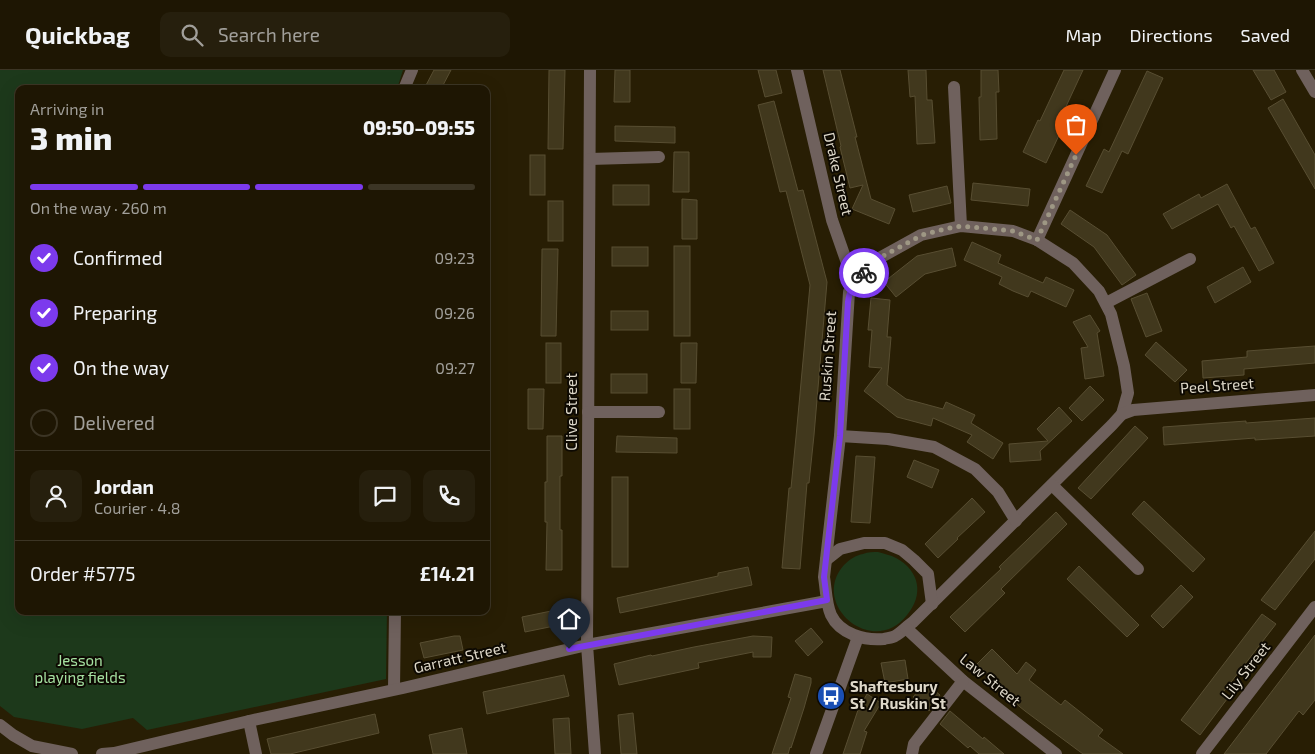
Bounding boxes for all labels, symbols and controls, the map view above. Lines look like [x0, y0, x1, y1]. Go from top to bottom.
search box [160, 12, 510, 57]
text: Quickbag [25, 20, 130, 49]
icon: search [178, 21, 206, 49]
text: Search here [218, 23, 320, 46]
text: Map [1065, 24, 1102, 46]
text: Directions [1130, 24, 1213, 46]
text: Saved [1241, 24, 1290, 46]
text: Arriving in [30, 99, 104, 118]
pin [1055, 104, 1097, 155]
icon: bag [1062, 111, 1090, 139]
text: 09:50–09:55 [363, 116, 475, 139]
text: 3 min [30, 118, 112, 156]
street label: Drake Street [821, 130, 857, 217]
text: On the way · 260 m [30, 198, 167, 217]
icon: check [30, 244, 58, 272]
text: Confirmed [73, 246, 163, 269]
text: 09:23 [435, 248, 475, 267]
courier [839, 248, 889, 298]
icon: bike [850, 259, 878, 287]
icon: check [30, 299, 58, 327]
text: Preparing [73, 301, 157, 324]
text: 09:26 [434, 303, 475, 322]
street label: Ruskin Street [815, 310, 839, 402]
icon: check [30, 354, 58, 382]
text: On the way [73, 356, 169, 379]
text: 09:27 [435, 358, 475, 377]
street label: Clive Street [562, 373, 580, 451]
street label: Peel Street [1179, 373, 1255, 397]
text: Delivered [73, 411, 155, 434]
button: person [30, 470, 82, 522]
button: chat [359, 470, 411, 522]
button: phone [423, 470, 475, 522]
text: Jordan [94, 475, 154, 498]
text: Courier · 4.8 [94, 498, 181, 517]
text: Order #5775 [30, 562, 136, 585]
text: £14.21 [420, 562, 475, 585]
pin [548, 598, 590, 649]
icon: home [555, 605, 583, 633]
street label: Garratt Street [412, 638, 508, 676]
street label: Lily Street [1217, 638, 1273, 703]
street label: Law Street [957, 649, 1025, 709]
park label: Jesson playing fields [34, 651, 126, 686]
place label: Shaftesbury St / Ruskin St [850, 677, 946, 712]
bus stop icon: Shaftesbury St / Ruskin St [816, 681, 846, 711]

